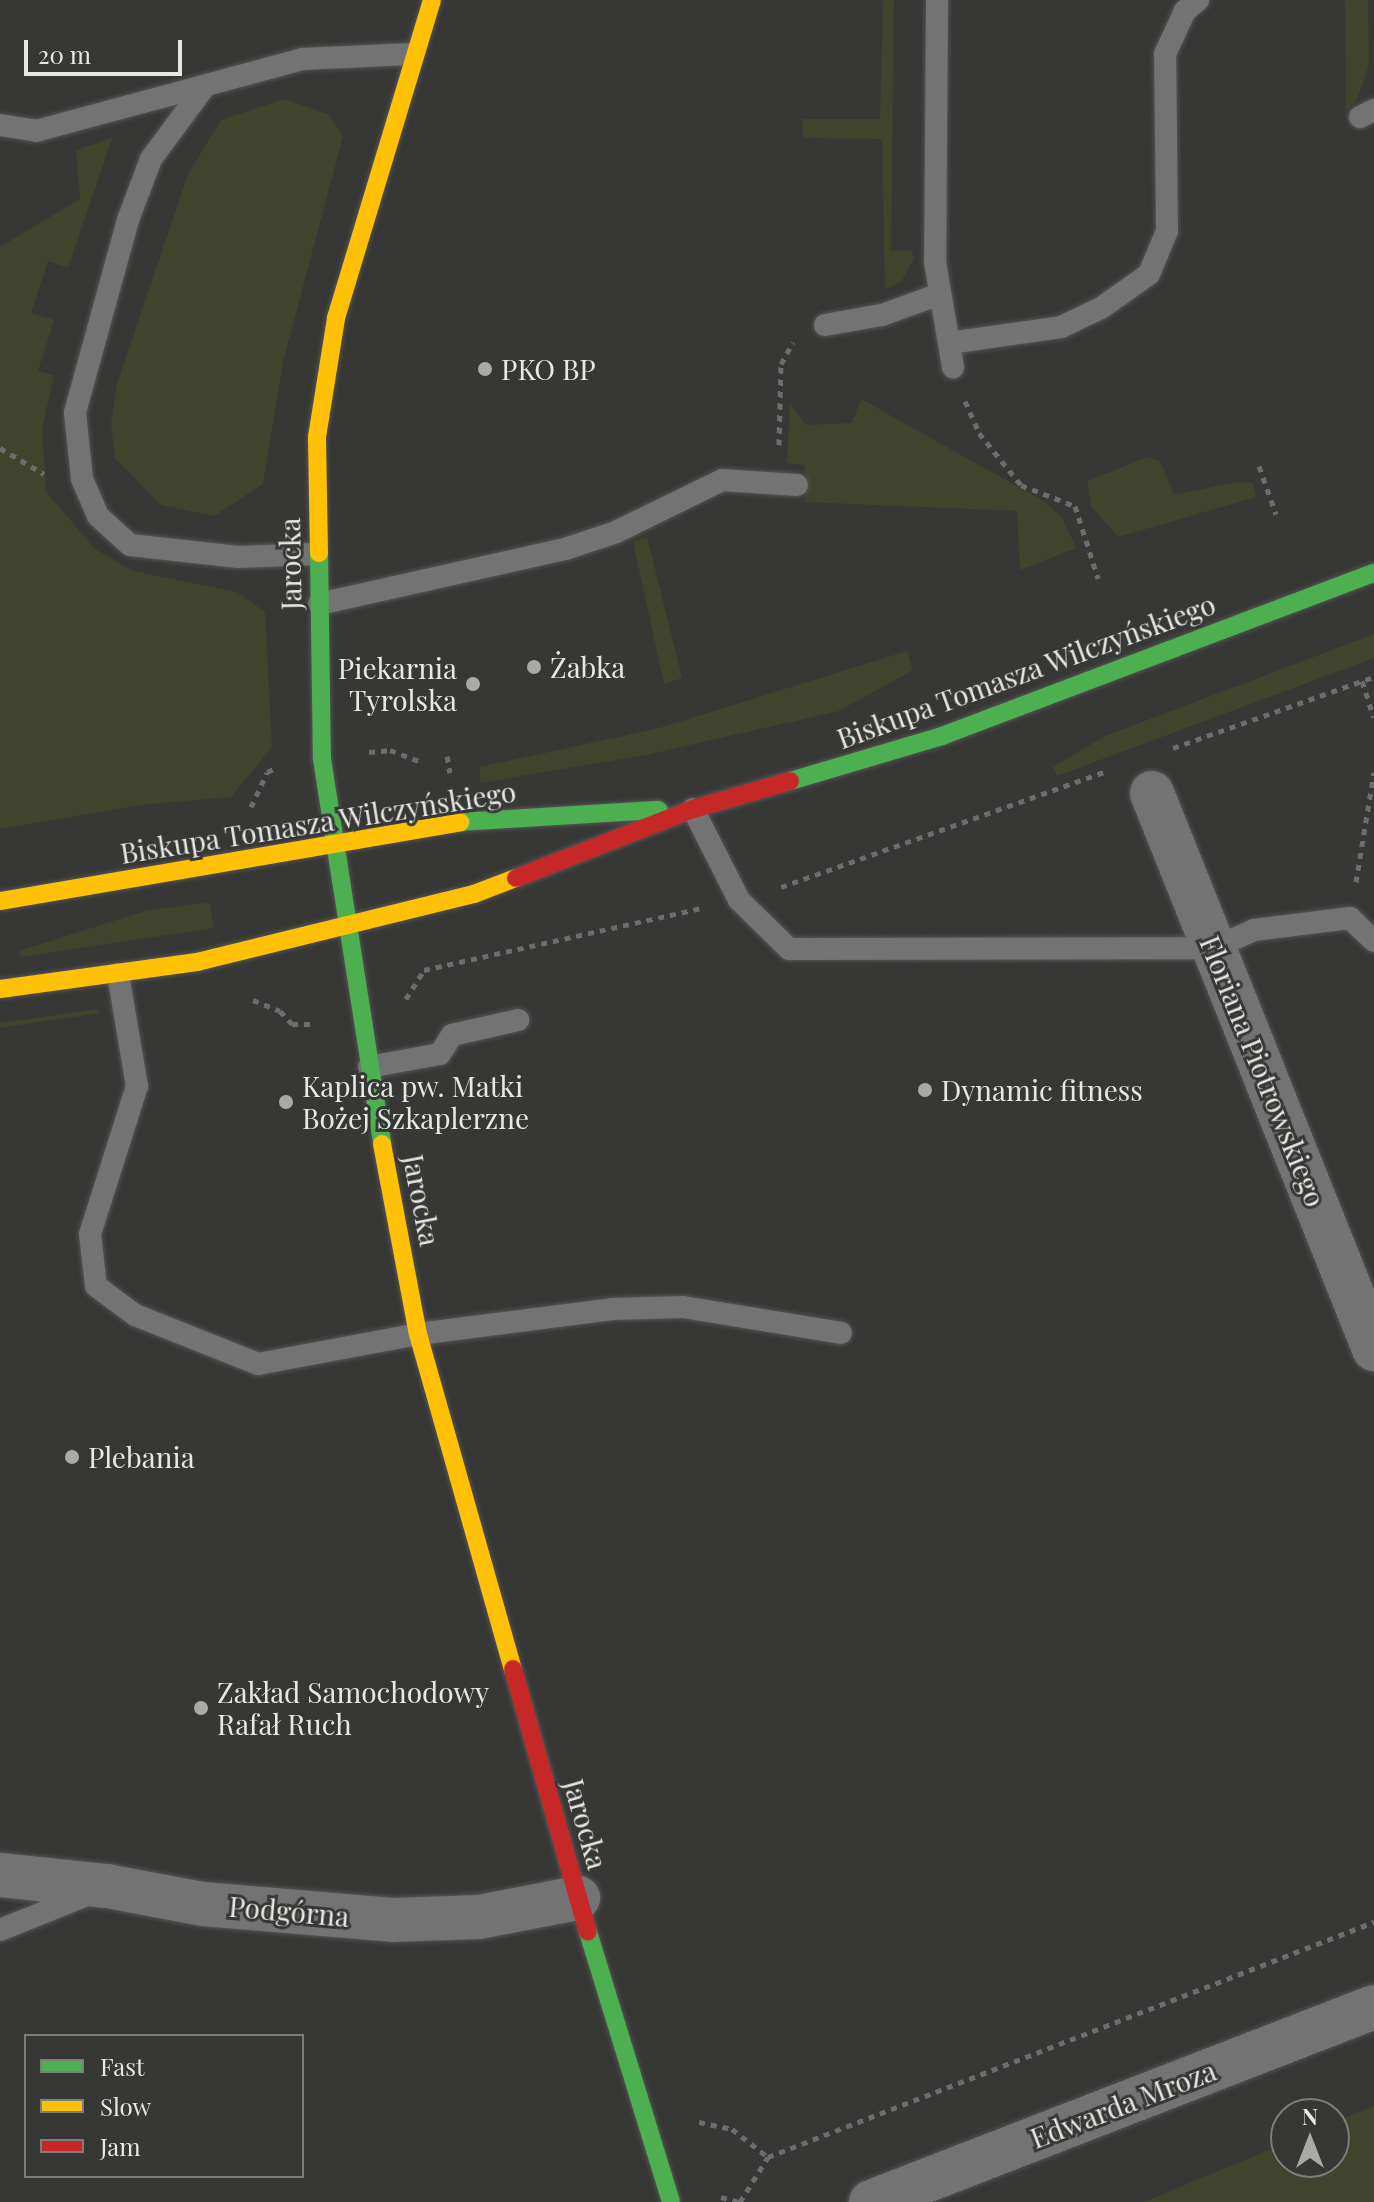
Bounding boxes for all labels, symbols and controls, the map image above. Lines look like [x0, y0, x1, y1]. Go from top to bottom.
scale bar [28, 24, 186, 74]
text: 20 m [38, 38, 91, 70]
place label: PKO BP [501, 352, 596, 386]
marker: PKO BP [476, 360, 494, 378]
street label: Jarocka [272, 518, 308, 610]
street label: Biskupa Tomasza Wilczyńskiego [831, 586, 1221, 756]
place label: Żabka [550, 650, 625, 684]
place label: Piekarnia Tyrolska [338, 651, 457, 717]
marker: Żabka [525, 658, 543, 676]
marker: Piekarnia Tyrolska [464, 675, 482, 693]
street label: Biskupa Tomasza Wilczyńskiego [117, 774, 519, 870]
street label: Floriana Piotrowskiego [1193, 931, 1333, 1211]
place label: Kaplica pw. Matki Bożej Szkaplerzne [302, 1069, 529, 1135]
place label: Dynamic fitness [941, 1073, 1143, 1107]
marker: Dynamic fitness [916, 1081, 934, 1099]
marker: Kaplica pw. Matki Bożej Szkaplerzne [277, 1093, 295, 1111]
street label: Jarocka [397, 1151, 447, 1249]
place label: Plebania [88, 1440, 195, 1474]
marker: Plebania [63, 1448, 81, 1466]
place label: Zakład Samochodowy Rafał Ruch [217, 1675, 489, 1741]
marker: Zakład Samochodowy Rafał Ruch [192, 1699, 210, 1717]
street label: Jarocka [557, 1775, 615, 1873]
street label: Podgórna [227, 1889, 351, 1933]
legend [24, 2034, 304, 2178]
text: Fast [100, 2050, 145, 2082]
street label: Edwarda Mroza [1025, 2053, 1221, 2155]
text: Slow [100, 2090, 151, 2122]
north arrow [1270, 2098, 1350, 2178]
text: N [1302, 2101, 1318, 2131]
text: Jam [100, 2130, 141, 2162]

